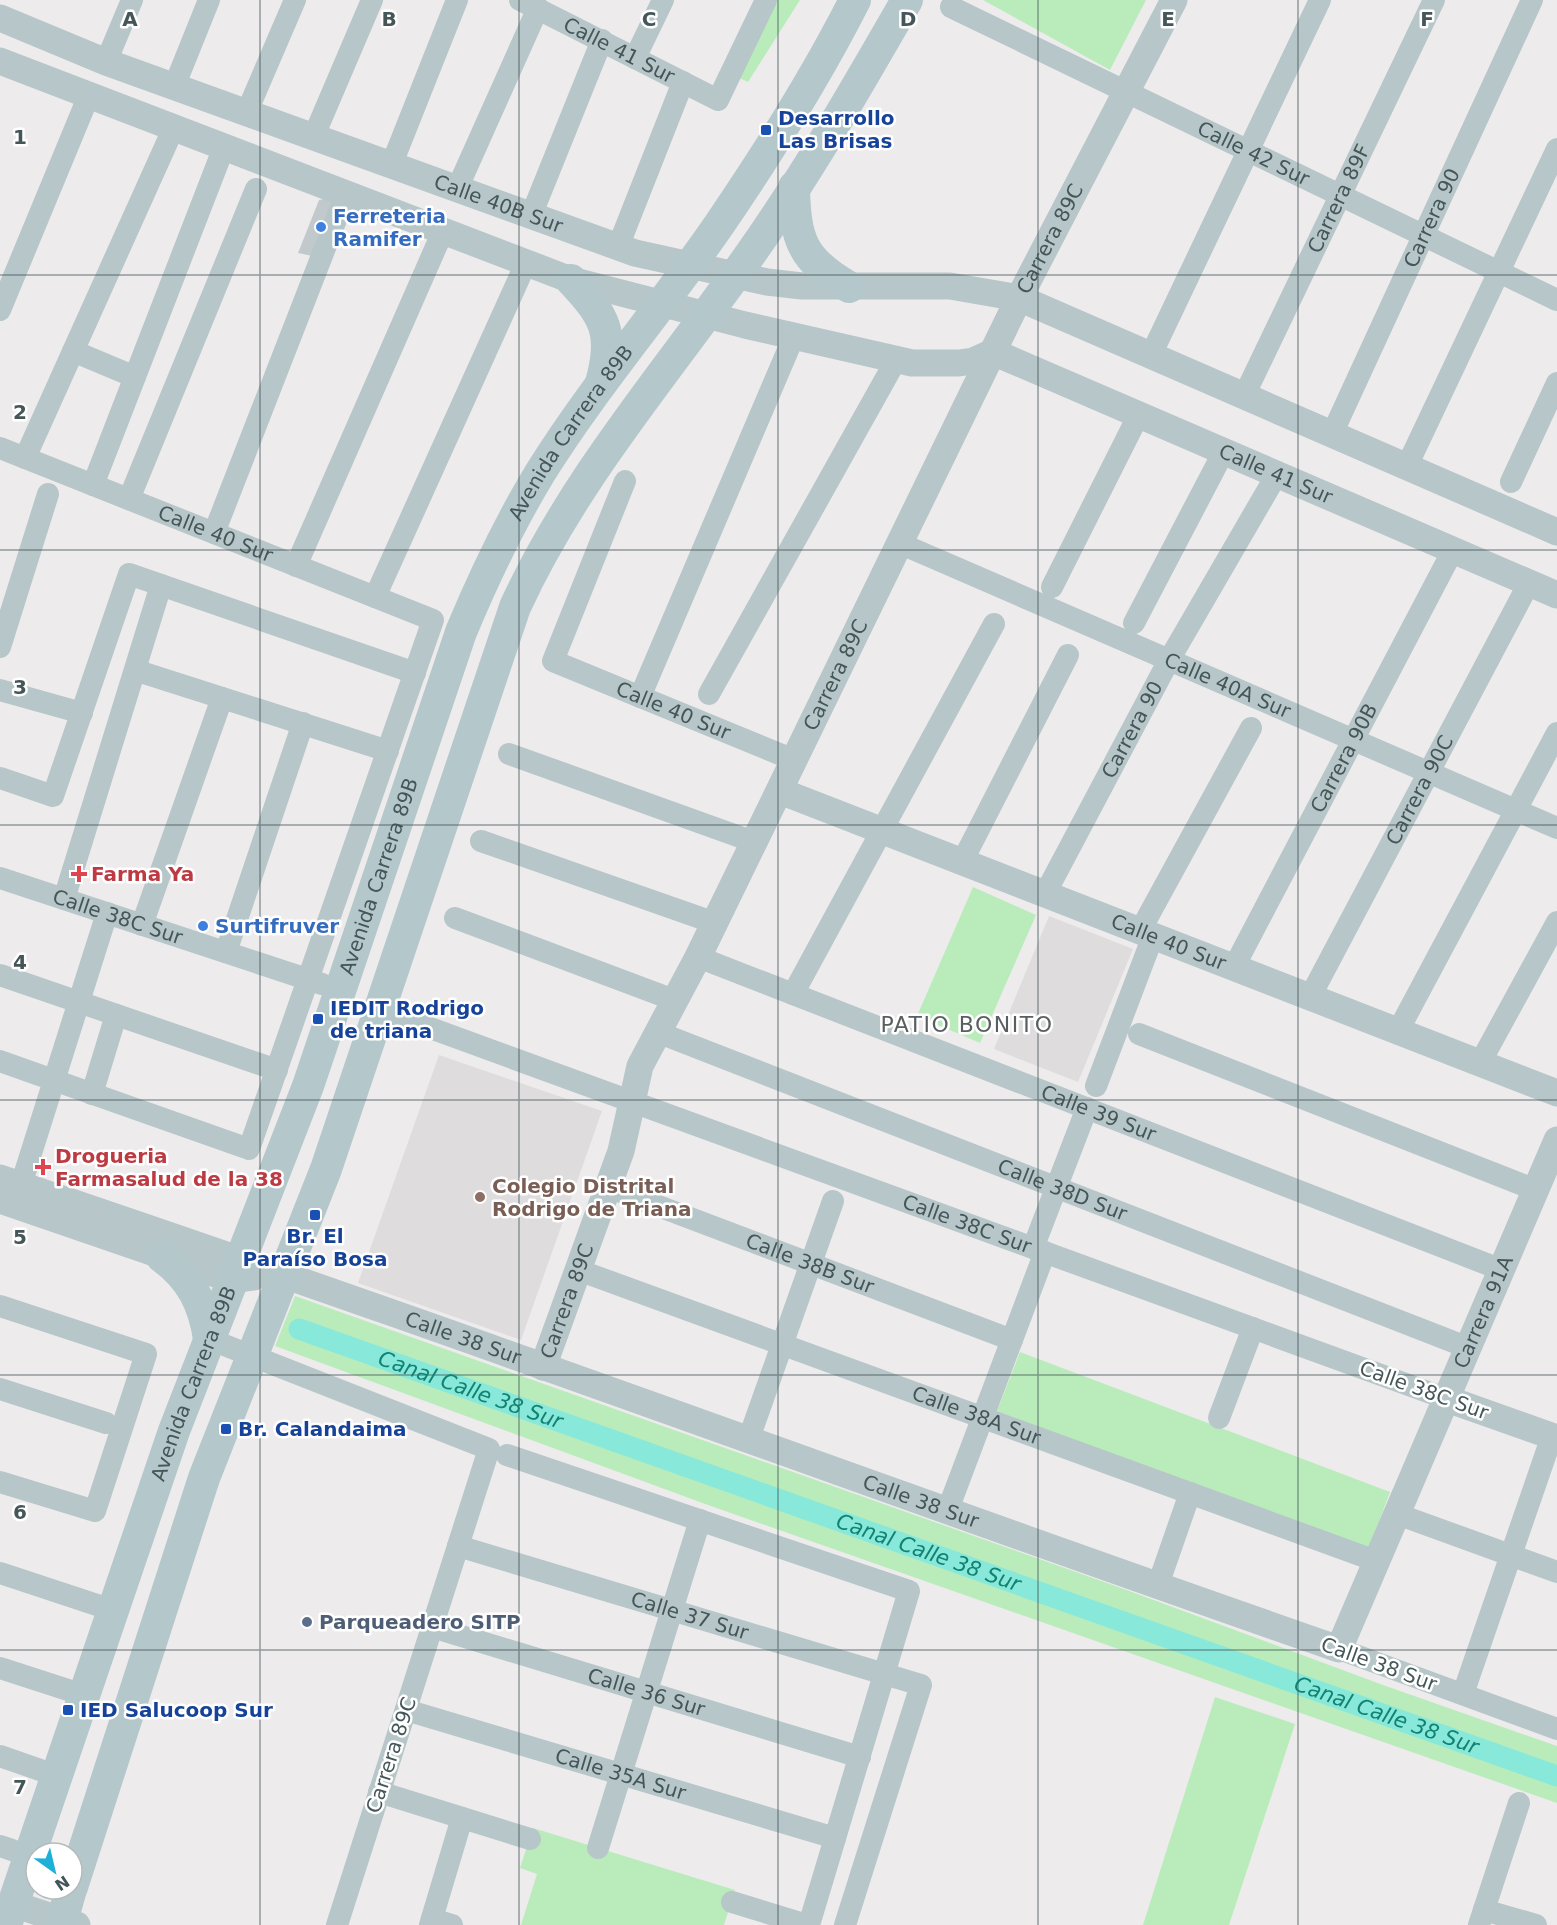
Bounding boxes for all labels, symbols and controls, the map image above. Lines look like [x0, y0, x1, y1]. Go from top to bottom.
text: A [122, 7, 138, 31]
text: B [381, 7, 397, 31]
text: D [900, 7, 916, 31]
text: E [1161, 7, 1175, 31]
text: F [1420, 7, 1434, 31]
street label: Calle 41 Sur [559, 12, 679, 88]
place label: Desarrollo Las Brisas [778, 106, 894, 153]
street label: Calle 42 Sur [1194, 116, 1314, 191]
marker: Desarrollo Las Brisas [759, 123, 773, 137]
text: 1 [13, 125, 27, 149]
street label: Carrera 89F [1302, 140, 1375, 257]
street label: Carrera 90 [1398, 164, 1465, 271]
street label: Calle 40B Sur [431, 169, 567, 238]
street label: Carrera 89C [1011, 180, 1088, 298]
place label: Ferreteria Ramifer [333, 204, 446, 251]
marker: Ferreteria Ramifer [314, 220, 328, 234]
street label: Avenida Carrera 89B [503, 340, 638, 525]
text: 2 [13, 400, 27, 424]
street label: Calle 41 Sur [1215, 439, 1337, 509]
street label: Calle 40 Sur [155, 500, 277, 568]
street label: Carrera 89C [798, 615, 873, 734]
street label: Calle 40A Sur [1161, 647, 1295, 723]
text: 3 [13, 675, 27, 699]
street label: Calle 40 Sur [613, 676, 735, 745]
street label: Carrera 90 [1097, 677, 1168, 782]
street label: Carrera 90B [1305, 699, 1382, 817]
street label: Carrera 90C [1381, 731, 1458, 849]
street label: Avenida Carrera 89B [334, 775, 423, 978]
place label: Farma Ya [91, 862, 194, 886]
marker: Farma Ya [72, 867, 86, 881]
street label: Calle 38C Sur [50, 884, 187, 950]
street label: Calle 40 Sur [1108, 909, 1230, 976]
place label: Surtifruver [215, 914, 339, 938]
marker: Surtifruver [196, 919, 210, 933]
text: 4 [13, 950, 27, 974]
place label: IEDIT Rodrigo de triana [330, 996, 484, 1043]
marker: IEDIT Rodrigo de triana [311, 1012, 325, 1026]
district label: PATIO BONITO [880, 1012, 1054, 1037]
street label: Calle 39 Sur [1038, 1080, 1160, 1146]
place label: Drogueria Farmasalud de la 38 [55, 1144, 283, 1191]
street label: Calle 38D Sur [994, 1154, 1131, 1226]
marker: Drogueria Farmasalud de la 38 [36, 1160, 50, 1174]
place label: Colegio Distrital Rodrigo de Triana [492, 1174, 691, 1221]
street label: Calle 38C Sur [899, 1189, 1035, 1259]
marker: Colegio Distrital Rodrigo de Triana [473, 1190, 487, 1204]
marker: Br. El Paraíso Bosa [308, 1208, 322, 1222]
place label: Br. El Paraíso Bosa [243, 1224, 387, 1271]
text: 5 [13, 1225, 27, 1249]
street label: Calle 38B Sur [743, 1228, 878, 1299]
street label: Carrera 89C [535, 1240, 599, 1362]
street label: Carrera 91A [1449, 1252, 1518, 1372]
street label: Avenida Carrera 89B [146, 1283, 241, 1484]
street label: Calle 38 Sur [402, 1306, 525, 1370]
water label: Canal Calle 38 Sur [375, 1346, 567, 1434]
street label: Calle 38C Sur [1356, 1356, 1492, 1425]
street label: Calle 38A Sur [909, 1381, 1045, 1450]
place label: Br. Calandaima [238, 1417, 407, 1441]
marker: Br. Calandaima [219, 1422, 233, 1436]
street label: Calle 38 Sur [860, 1470, 983, 1533]
text: 6 [13, 1500, 27, 1524]
water label: Canal Calle 38 Sur [833, 1509, 1025, 1597]
street label: Calle 37 Sur [628, 1587, 752, 1645]
place label: Parqueadero SITP [319, 1610, 521, 1634]
marker: Parqueadero SITP [300, 1615, 314, 1629]
street label: Calle 38 Sur [1318, 1632, 1441, 1696]
street label: Calle 36 Sur [585, 1663, 709, 1721]
water label: Canal Calle 38 Sur [1291, 1672, 1483, 1760]
street label: Carrera 89C [361, 1694, 421, 1816]
place label: IED Salucoop Sur [80, 1698, 273, 1722]
marker: IED Salucoop Sur [61, 1703, 75, 1717]
street label: Calle 35A Sur [552, 1743, 690, 1805]
text: 7 [13, 1775, 27, 1799]
north arrow [24, 1841, 84, 1901]
text: N [51, 1871, 73, 1895]

